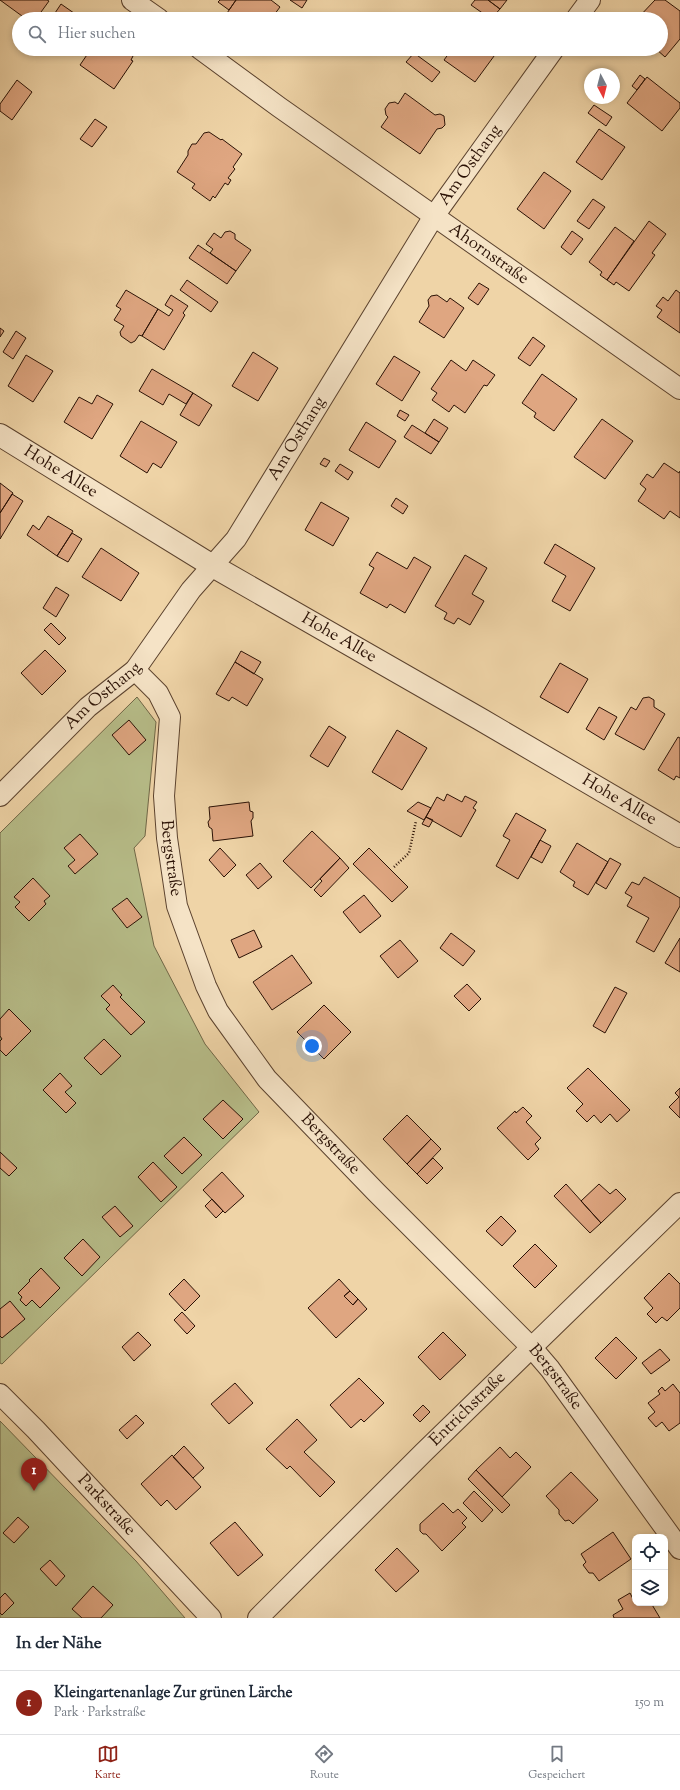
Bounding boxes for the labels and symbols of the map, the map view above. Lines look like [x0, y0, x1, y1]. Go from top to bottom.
north arrow [584, 68, 620, 104]
street label: Am Osthang [433, 120, 508, 211]
street label: Ahornstraße [443, 218, 533, 291]
street label: Am Osthang [262, 392, 332, 486]
street label: Hohe Allee [19, 440, 102, 504]
street label: Hohe Allee [297, 607, 381, 669]
street label: Am Osthang [59, 658, 148, 736]
street label: Hohe Allee [577, 769, 661, 832]
street label: Bergstraße [154, 819, 187, 898]
your location [302, 1036, 322, 1056]
street label: Bergstraße [295, 1108, 366, 1181]
street label: Bergstraße [522, 1339, 588, 1415]
street label: Entrichstraße [424, 1366, 512, 1452]
pin: 1 [21, 1458, 47, 1491]
street label: Parkstraße [72, 1469, 141, 1542]

